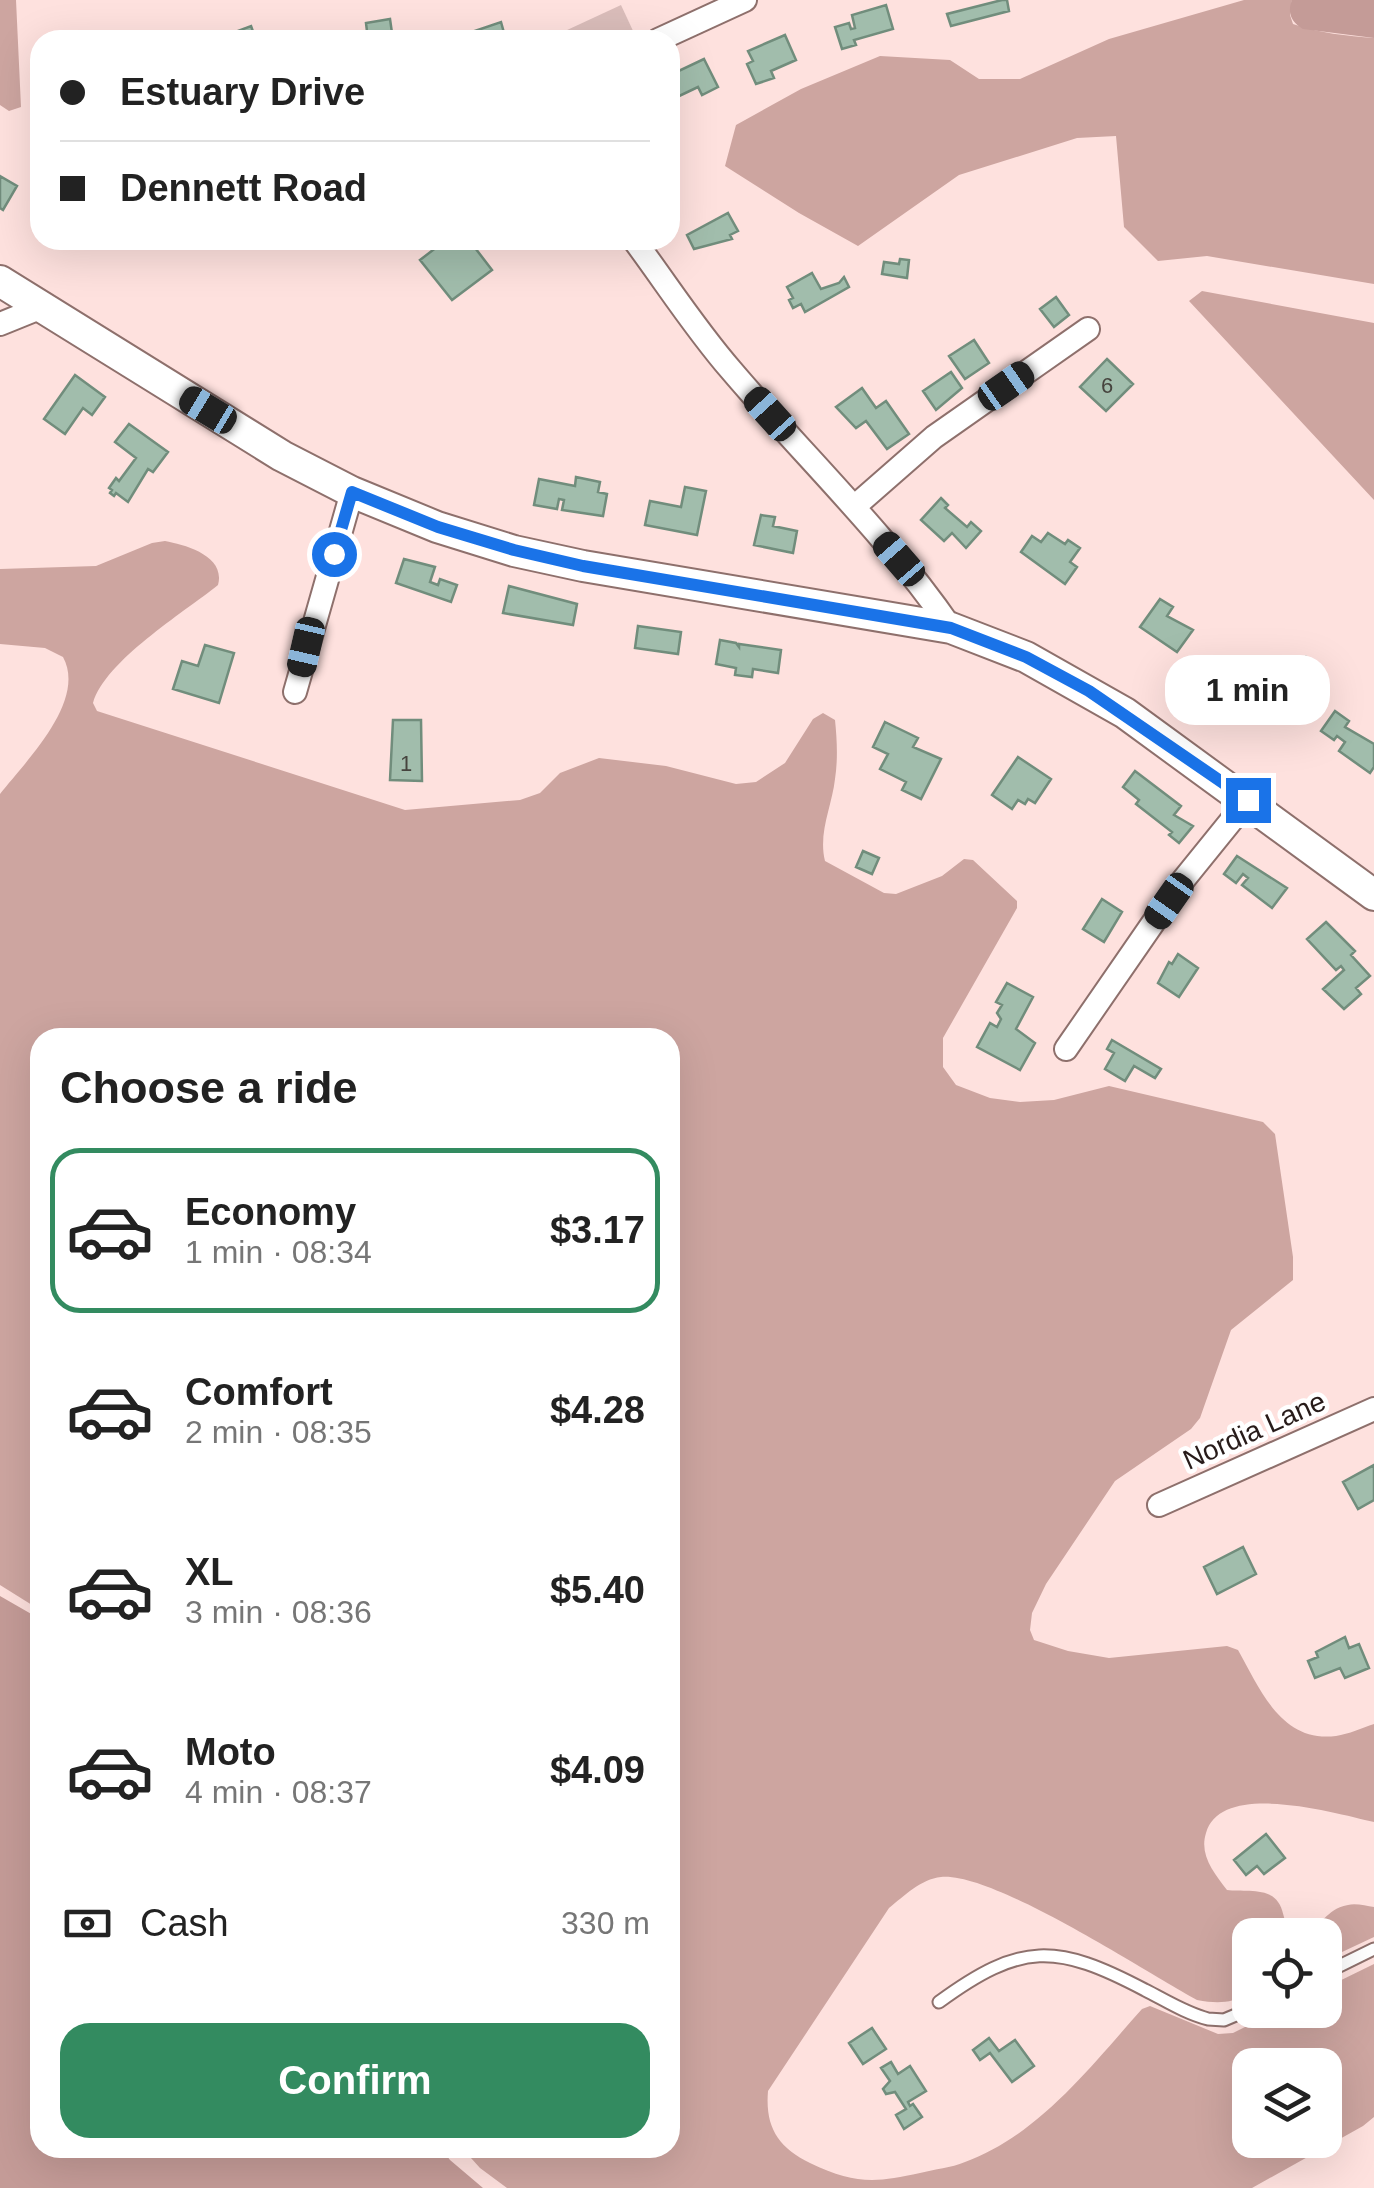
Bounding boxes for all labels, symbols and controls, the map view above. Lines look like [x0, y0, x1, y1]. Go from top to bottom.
text: Estuary Drive [120, 71, 365, 113]
text: Dennett Road [120, 167, 367, 209]
car [973, 357, 1039, 415]
house number: 6 [1101, 373, 1113, 398]
car [175, 382, 241, 438]
car [739, 382, 801, 446]
car [868, 527, 930, 591]
route start [312, 532, 357, 577]
car [285, 614, 327, 680]
callout: 1 min [1166, 655, 1330, 725]
text: 1 min [1206, 672, 1289, 708]
house number: 1 [400, 751, 412, 776]
route end [1226, 778, 1271, 823]
car [1140, 868, 1198, 934]
text: Choose a ride [60, 1062, 358, 1113]
icon: car [65, 1186, 155, 1276]
text: Economy [185, 1191, 356, 1233]
text: $3.17 [550, 1209, 645, 1251]
text: 1 min · 08:34 [185, 1234, 372, 1270]
icon: car [65, 1366, 155, 1456]
text: Comfort [185, 1371, 333, 1413]
street label: Nordia Lane [1178, 1385, 1330, 1476]
text: $4.28 [550, 1389, 645, 1431]
text: 2 min · 08:35 [185, 1414, 372, 1450]
icon: car [65, 1546, 155, 1636]
text: XL [185, 1551, 234, 1593]
text: $5.40 [550, 1569, 645, 1611]
text: 3 min · 08:36 [185, 1594, 372, 1630]
icon: car [65, 1726, 155, 1816]
text: Moto [185, 1731, 276, 1773]
text: $4.09 [550, 1749, 645, 1791]
text: 4 min · 08:37 [185, 1774, 372, 1810]
icon: cash [60, 1896, 115, 1951]
text: Cash [140, 1902, 229, 1944]
text: 330 m [561, 1905, 650, 1941]
map controls [1232, 1918, 1342, 2158]
button: locate [1232, 1918, 1342, 2028]
button: Confirm [60, 2023, 650, 2138]
button: layers [1232, 2048, 1342, 2158]

